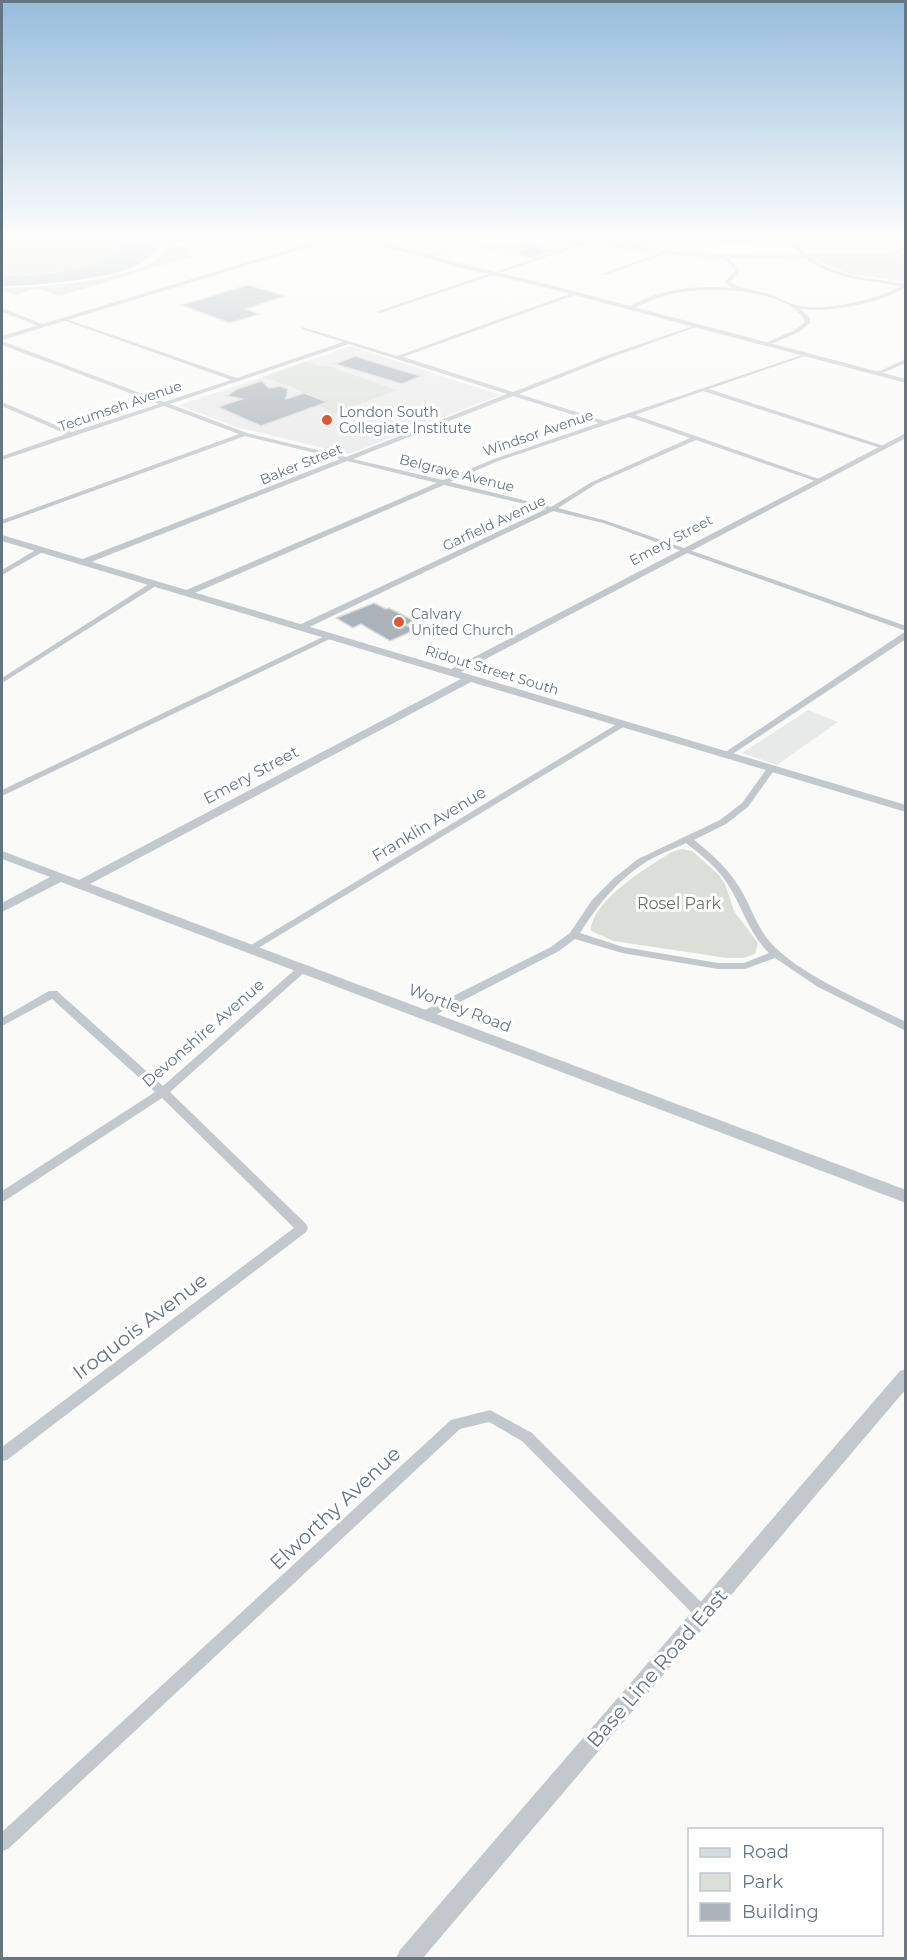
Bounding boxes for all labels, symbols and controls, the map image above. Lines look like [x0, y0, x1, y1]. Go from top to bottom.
street label: Tecumseh Avenue [56, 376, 184, 436]
place label: London South Collegiate Institute [339, 403, 471, 437]
street label: Windsor Avenue [480, 406, 596, 460]
marker: London South Collegiate Institute [320, 413, 334, 427]
street label: Baker Street [257, 439, 345, 489]
street label: Belgrave Avenue [398, 450, 516, 496]
street label: Garfield Avenue [440, 491, 548, 555]
street label: Emery Street [626, 510, 716, 569]
place label: Calvary United Church [411, 605, 514, 639]
marker: Calvary United Church [392, 615, 406, 629]
street label: Ridout Street South [423, 641, 561, 699]
street label: Emery Street [200, 742, 302, 808]
street label: Franklin Avenue [369, 782, 489, 866]
park label: Rosel Park [637, 894, 721, 913]
street label: Devonshire Avenue [138, 975, 268, 1091]
street label: Wortley Road [406, 980, 514, 1036]
street label: Iroquois Avenue [68, 1268, 212, 1384]
street label: Elworthy Avenue [265, 1441, 405, 1575]
street label: Base Line Road East [582, 1584, 732, 1752]
legend [688, 1828, 883, 1936]
text: Road [742, 1841, 789, 1863]
text: Park [742, 1871, 783, 1893]
text: Building [742, 1901, 819, 1923]

